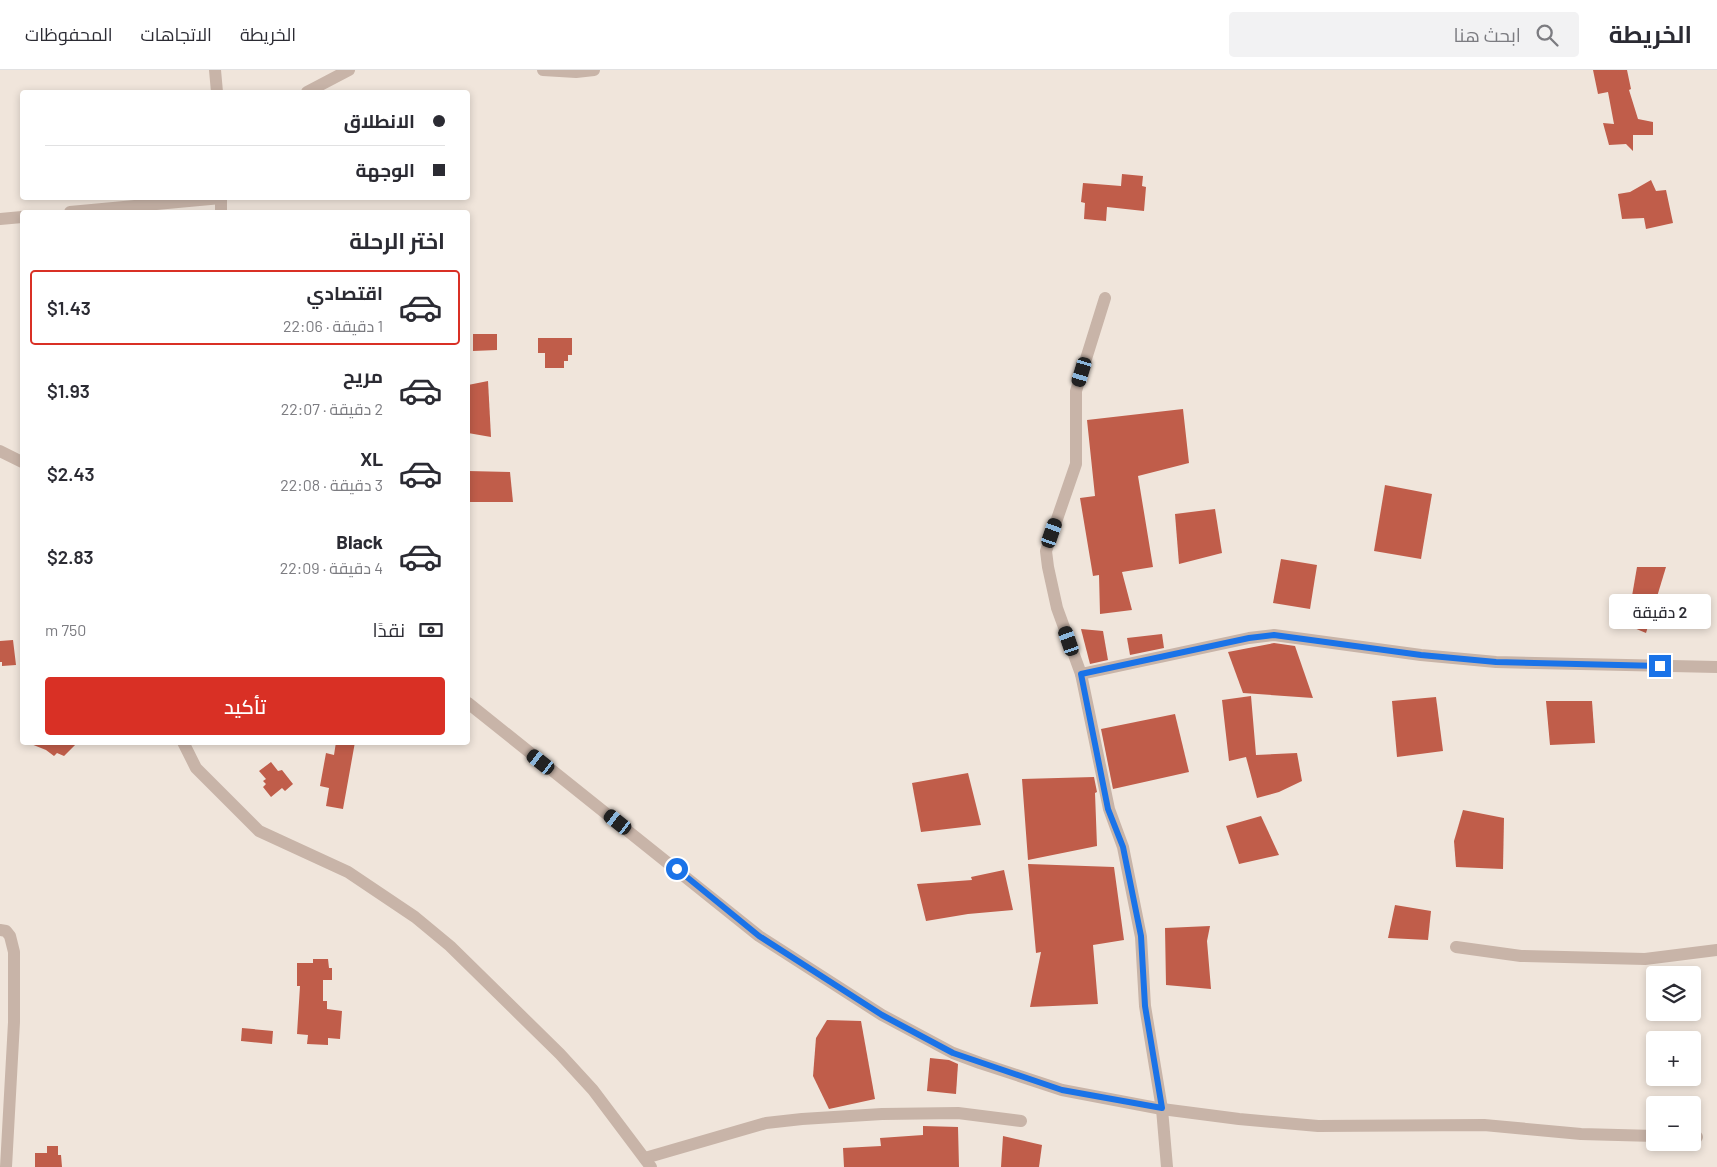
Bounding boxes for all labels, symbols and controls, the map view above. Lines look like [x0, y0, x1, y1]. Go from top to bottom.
search box [1229, 12, 1579, 57]
text: الخريطة [1609, 19, 1692, 48]
icon: search [1533, 21, 1561, 49]
text: المحفوظات [25, 23, 113, 45]
text: الاتجاهات [141, 23, 212, 45]
text: الخريطة [240, 23, 296, 45]
text: ابحث هنا [1454, 23, 1521, 46]
text: الانطلاق [344, 109, 415, 132]
text: الوجهة [355, 158, 415, 181]
text: اختر الرحلة [349, 227, 445, 253]
text: اقتصادي [307, 281, 383, 304]
icon: car [398, 285, 443, 330]
text: $1.43 [47, 296, 91, 319]
text: 1 دقيقة · 22:06 [283, 316, 383, 335]
car [1070, 355, 1093, 389]
text: مريح [343, 364, 383, 387]
icon: car [398, 368, 443, 413]
text: $1.93 [47, 379, 90, 402]
text: 2 دقيقة · 22:07 [281, 399, 383, 418]
text: XL [360, 447, 383, 470]
icon: car [398, 451, 443, 496]
text: $2.43 [47, 462, 95, 485]
text: 3 دقيقة · 22:08 [280, 475, 383, 494]
car [1040, 516, 1063, 550]
text: Black [336, 530, 383, 553]
icon: car [398, 534, 443, 579]
text: $2.83 [47, 545, 94, 568]
text: 4 دقيقة · 22:09 [280, 558, 383, 577]
callout: 2 دقيقة [1609, 594, 1711, 628]
text: 2 دقيقة [1633, 602, 1687, 621]
icon: cash [417, 616, 445, 644]
text: نقدًا [373, 618, 405, 641]
text: 750 m [45, 620, 86, 639]
car [1057, 624, 1080, 658]
route end [1649, 655, 1671, 677]
button: تأكيد [45, 677, 445, 735]
car [524, 747, 557, 777]
car [601, 807, 634, 837]
route start [666, 858, 688, 880]
map controls [1646, 966, 1701, 1151]
button: layers [1646, 966, 1701, 1021]
button: + [1646, 1031, 1701, 1086]
button: − [1646, 1096, 1701, 1151]

